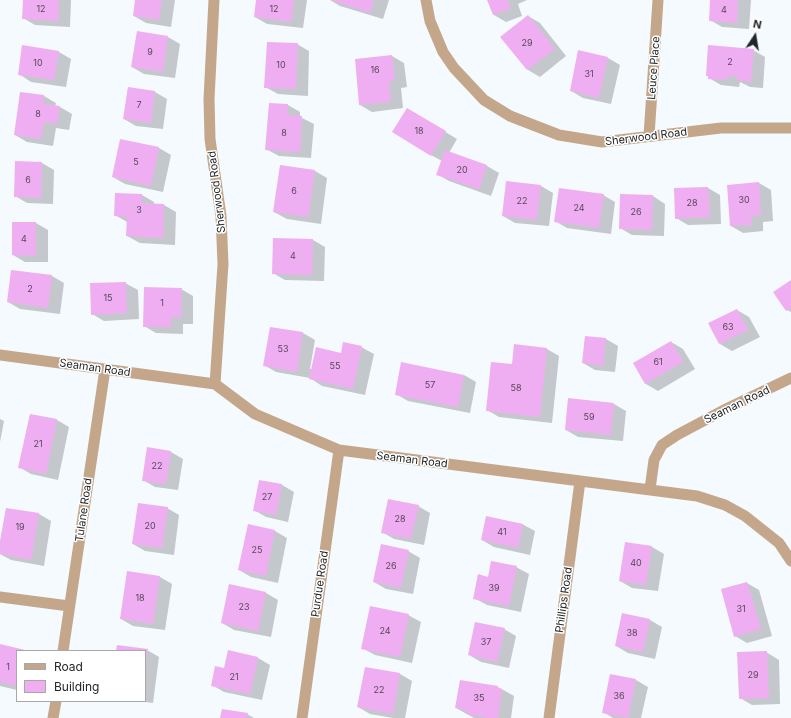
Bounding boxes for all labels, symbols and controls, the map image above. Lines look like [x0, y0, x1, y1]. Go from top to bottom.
house number: 12 [36, 4, 46, 14]
house number: 12 [269, 4, 279, 14]
house number: 4 [721, 5, 727, 15]
north arrow [735, 16, 775, 56]
text: N [752, 17, 763, 32]
street label: Leuce Place [645, 36, 663, 100]
house number: 29 [521, 38, 533, 48]
house number: 9 [147, 47, 153, 57]
house number: 2 [727, 57, 733, 67]
house number: 10 [33, 58, 43, 68]
house number: 10 [276, 60, 286, 70]
house number: 16 [370, 65, 380, 75]
house number: 31 [584, 69, 594, 79]
house number: 7 [136, 100, 142, 110]
house number: 8 [35, 109, 41, 119]
street label: Sherwood Road [604, 125, 688, 149]
house number: 18 [414, 126, 424, 136]
house number: 8 [281, 128, 287, 138]
street label: Sherwood Road [205, 150, 229, 234]
house number: 5 [133, 157, 139, 167]
house number: 20 [456, 165, 468, 175]
house number: 6 [25, 175, 31, 185]
house number: 6 [291, 186, 297, 196]
house number: 30 [738, 195, 750, 205]
house number: 22 [517, 196, 527, 206]
house number: 28 [686, 198, 698, 208]
house number: 24 [573, 203, 585, 213]
house number: 3 [136, 205, 142, 215]
house number: 26 [630, 207, 642, 217]
house number: 4 [21, 234, 27, 244]
house number: 4 [290, 251, 296, 261]
house number: 2 [27, 284, 33, 294]
house number: 15 [103, 293, 113, 303]
house number: 1 [160, 298, 164, 308]
house number: 63 [722, 322, 734, 332]
house number: 53 [277, 344, 289, 354]
street label: Seaman Road [59, 356, 131, 380]
house number: 61 [653, 357, 663, 367]
house number: 55 [330, 361, 340, 371]
house number: 57 [425, 380, 435, 390]
house number: 58 [510, 383, 522, 393]
street label: Seaman Road [702, 383, 772, 427]
house number: 59 [583, 412, 595, 422]
house number: 21 [33, 439, 43, 449]
street label: Seaman Road [376, 449, 448, 471]
house number: 22 [152, 461, 162, 471]
street label: Tulane Road [73, 477, 95, 543]
house number: 27 [262, 492, 272, 502]
house number: 28 [394, 514, 406, 524]
house number: 20 [144, 521, 156, 531]
house number: 19 [15, 522, 25, 532]
house number: 41 [497, 527, 507, 537]
house number: 25 [252, 545, 262, 555]
street label: Purdue Road [309, 550, 331, 618]
house number: 40 [630, 558, 642, 568]
house number: 26 [385, 561, 397, 571]
street label: Phillips Road [553, 566, 575, 634]
house number: 39 [488, 583, 500, 593]
house number: 18 [135, 593, 145, 603]
house number: 23 [238, 602, 250, 612]
house number: 31 [736, 604, 746, 614]
house number: 24 [379, 626, 391, 636]
house number: 38 [626, 628, 638, 638]
house number: 37 [481, 637, 491, 647]
legend [16, 650, 146, 702]
text: Road [54, 659, 83, 674]
house number: 1 [6, 662, 10, 672]
house number: 29 [747, 670, 759, 680]
house number: 21 [229, 672, 239, 682]
text: Building [54, 679, 99, 694]
house number: 22 [374, 685, 384, 695]
house number: 36 [613, 691, 625, 701]
house number: 35 [473, 693, 485, 703]

